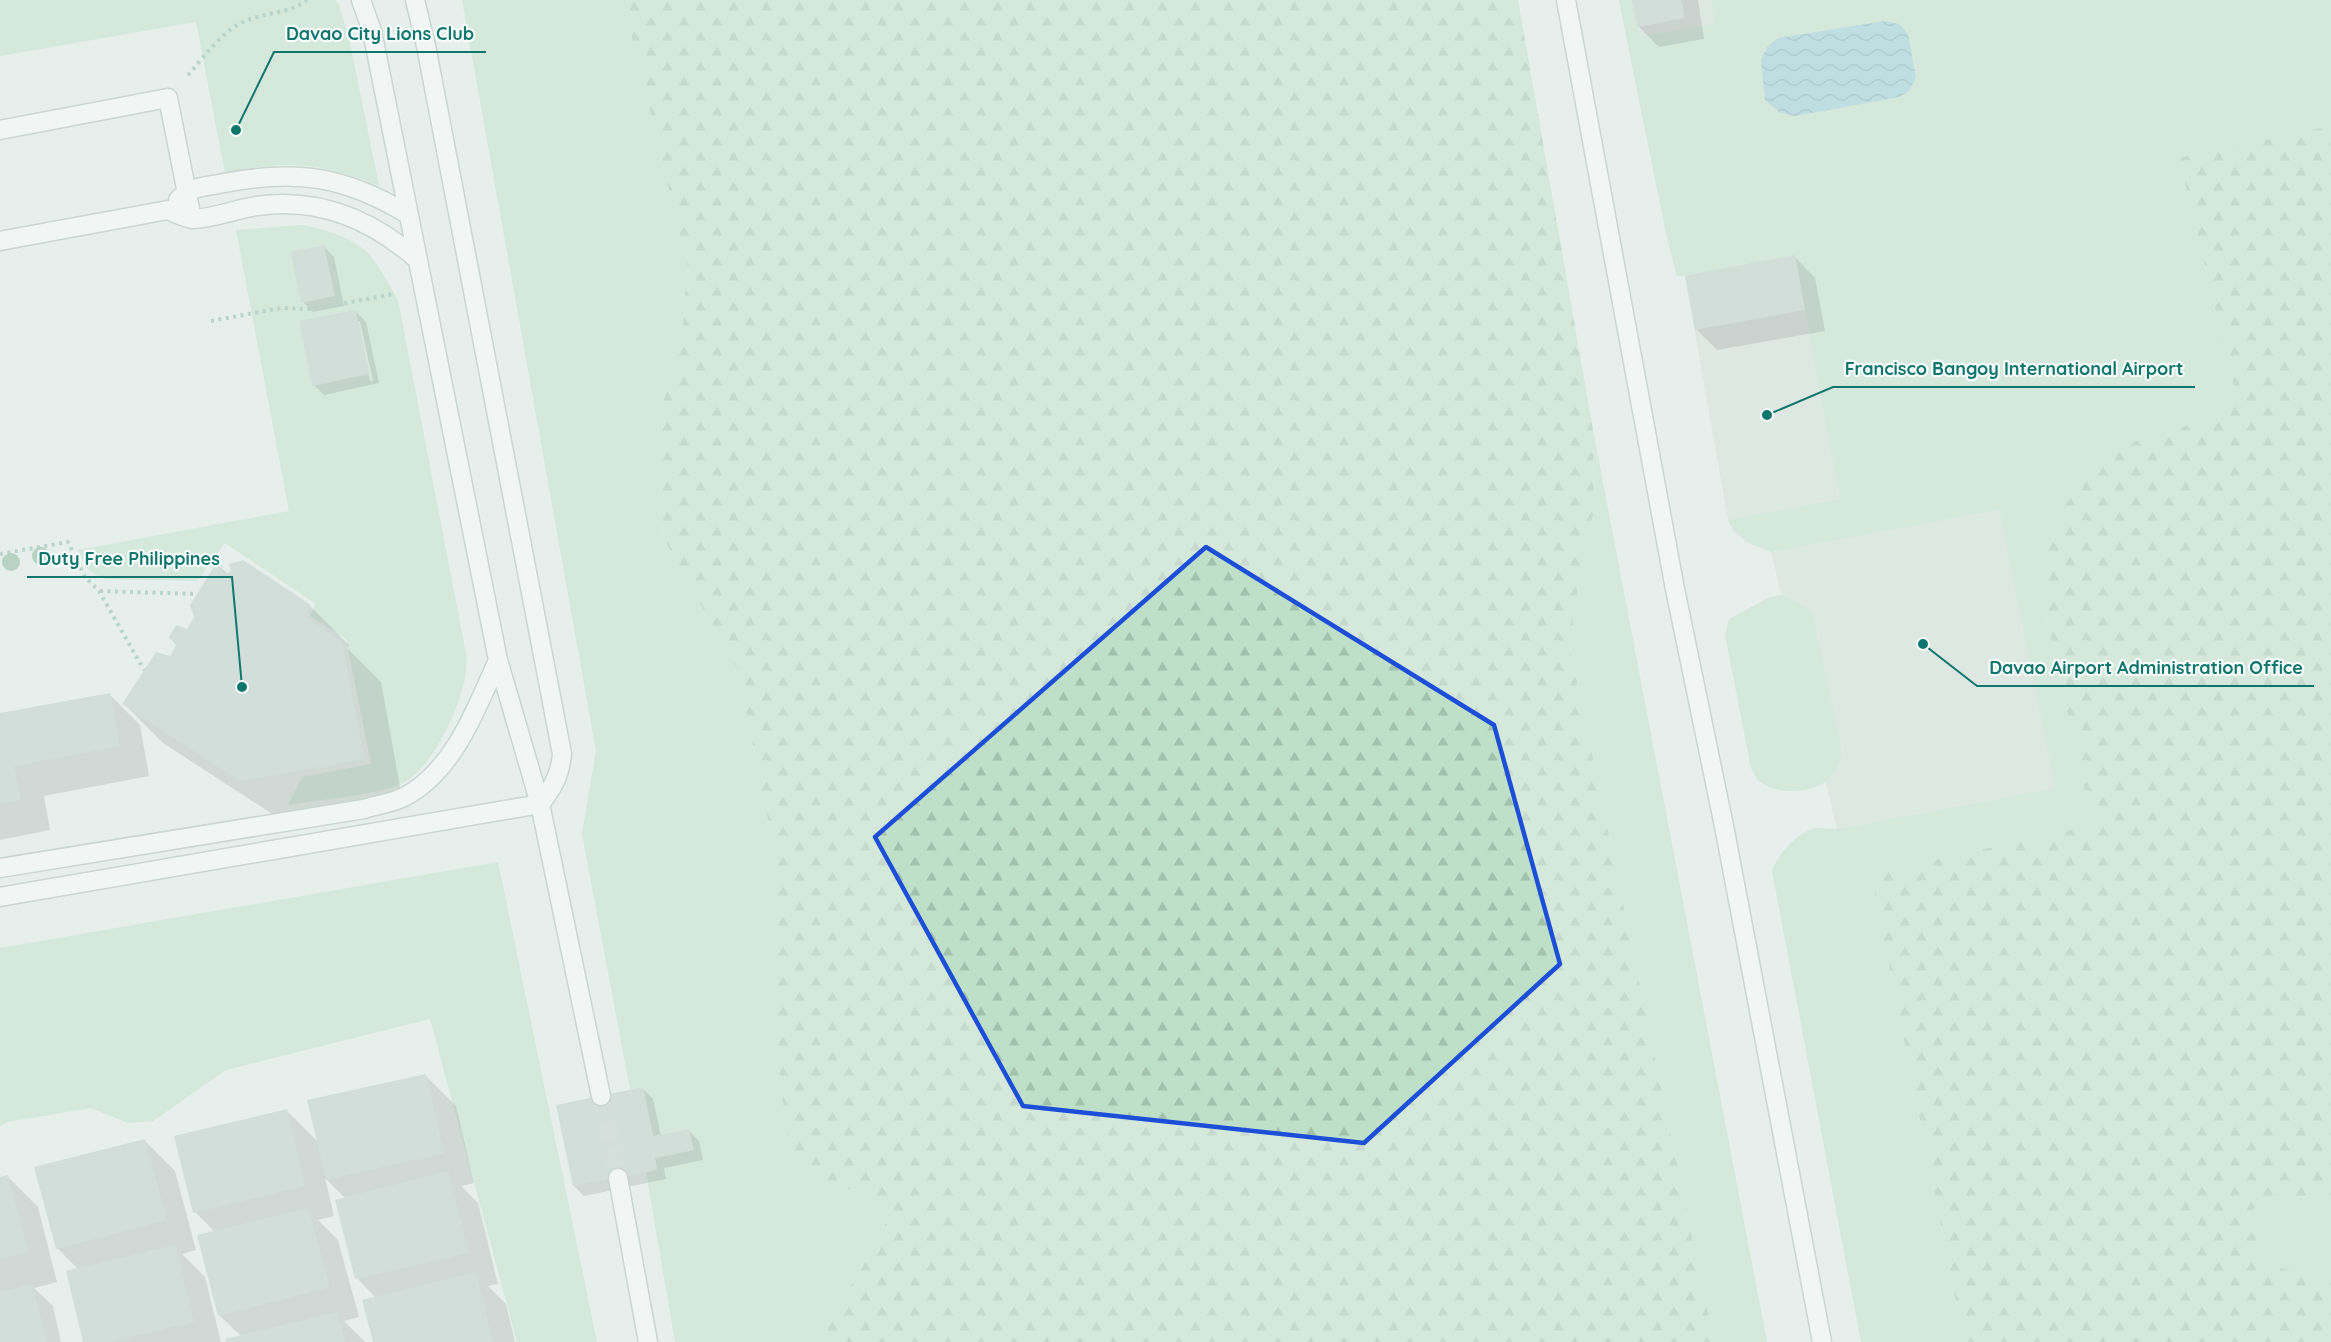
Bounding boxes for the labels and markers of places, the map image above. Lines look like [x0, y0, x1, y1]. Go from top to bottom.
callout: Davao City Lions Club [274, 16, 486, 52]
callout: Francisco Bangoy International Airport [1833, 351, 2195, 387]
callout: Duty Free Philippines [27, 541, 232, 577]
callout: Davao Airport Administration Office [1977, 650, 2314, 686]

